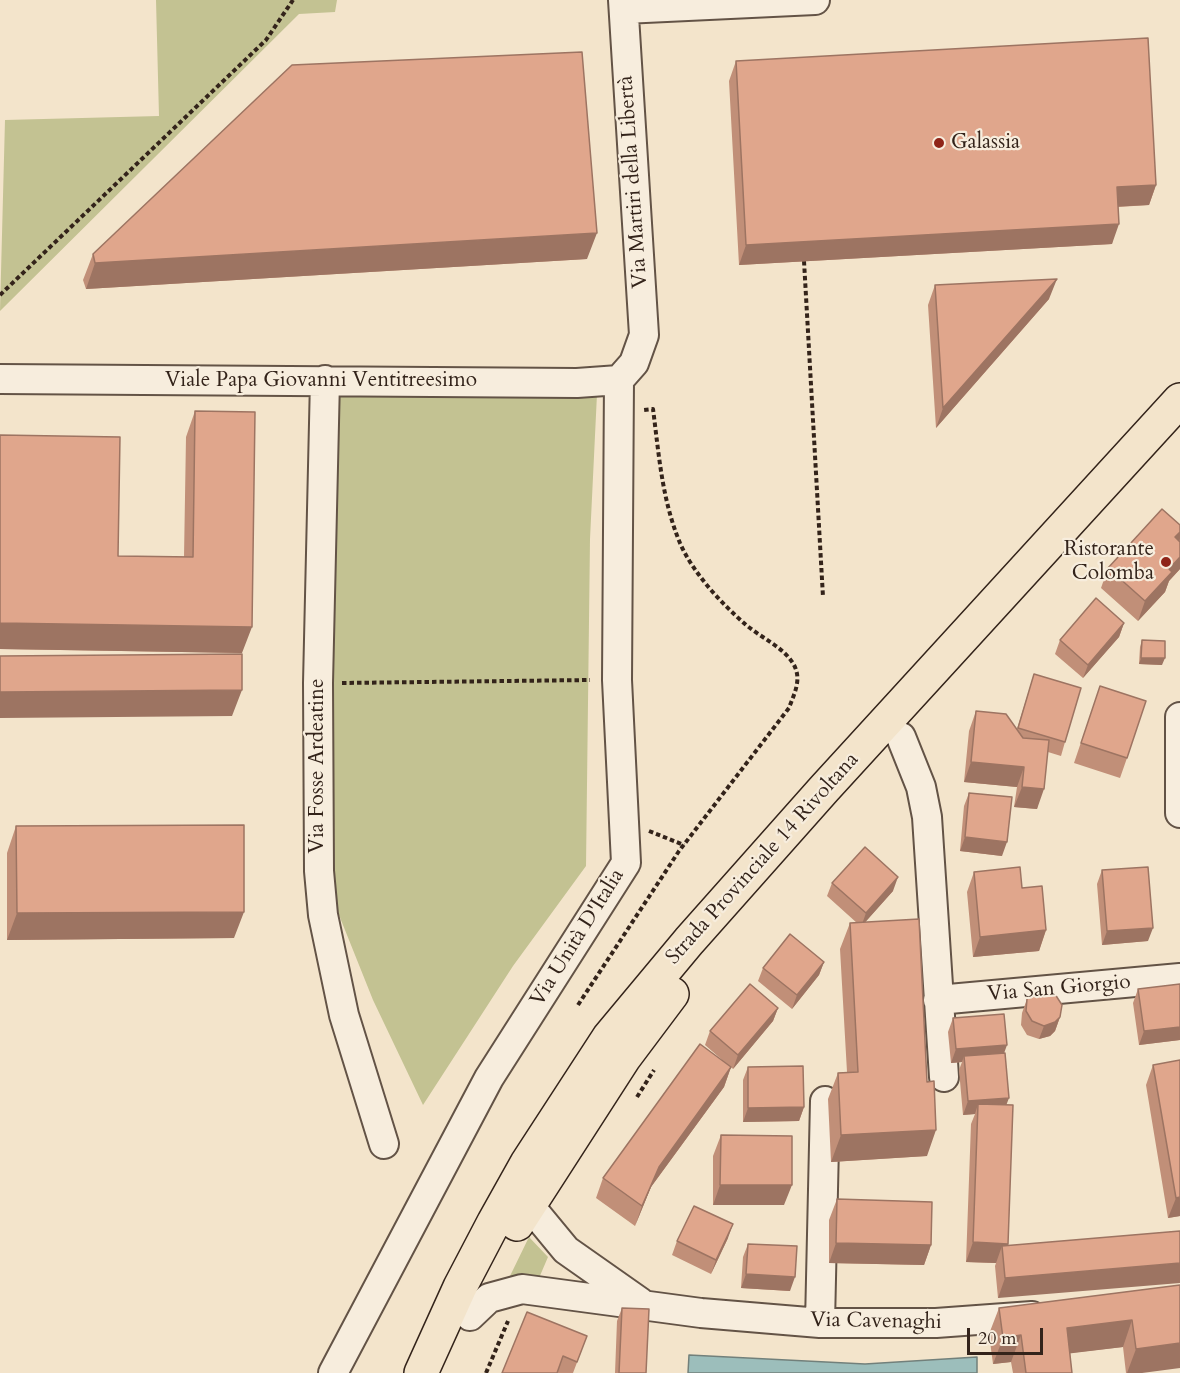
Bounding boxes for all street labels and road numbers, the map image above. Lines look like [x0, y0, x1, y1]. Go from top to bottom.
street label: Via Martiri della Libertà [614, 75, 654, 289]
street label: Viale Papa Giovanni Ventitreesimo [165, 368, 477, 394]
street label: Via Fosse Ardeatine [305, 679, 331, 853]
street label: Strada Provinciale 14 Rivoltana [661, 748, 865, 970]
street label: Via Unità D'Italia [526, 865, 630, 1011]
street label: Via San Giorgio [986, 970, 1132, 1008]
street label: Via Cavenaghi [810, 1308, 942, 1336]

